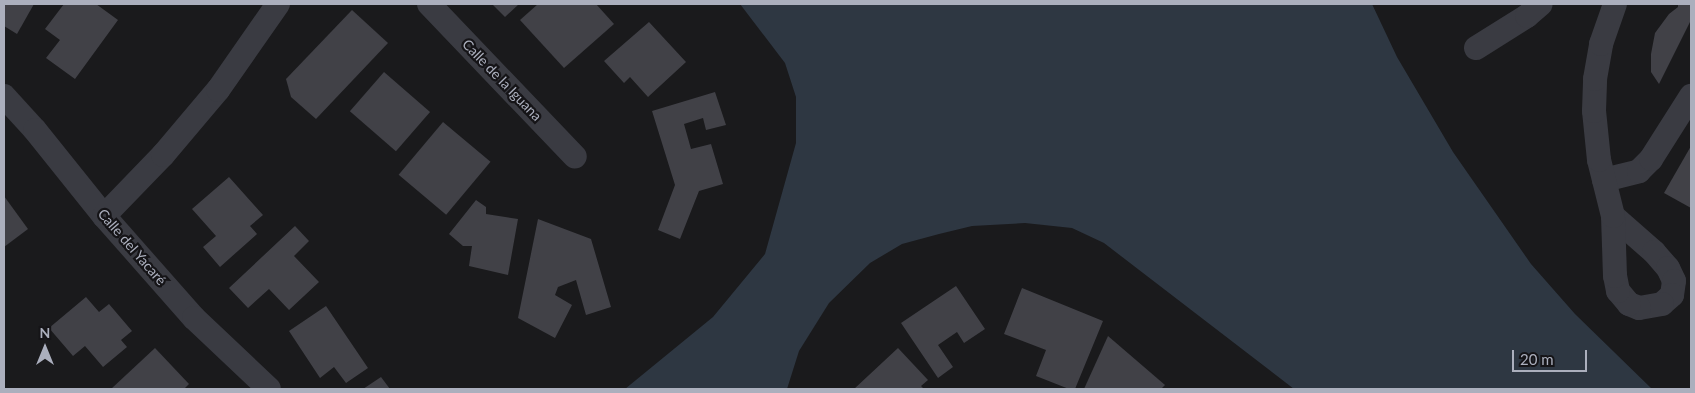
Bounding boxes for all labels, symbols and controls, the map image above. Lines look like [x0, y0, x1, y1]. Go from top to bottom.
street label: Calle de la Iguana [459, 36, 545, 124]
street label: Calle del Yacaré [94, 205, 170, 289]
north arrow [20, 323, 70, 373]
text: N [40, 324, 50, 341]
scale bar [1515, 340, 1590, 372]
text: 20 m [1520, 350, 1554, 368]

